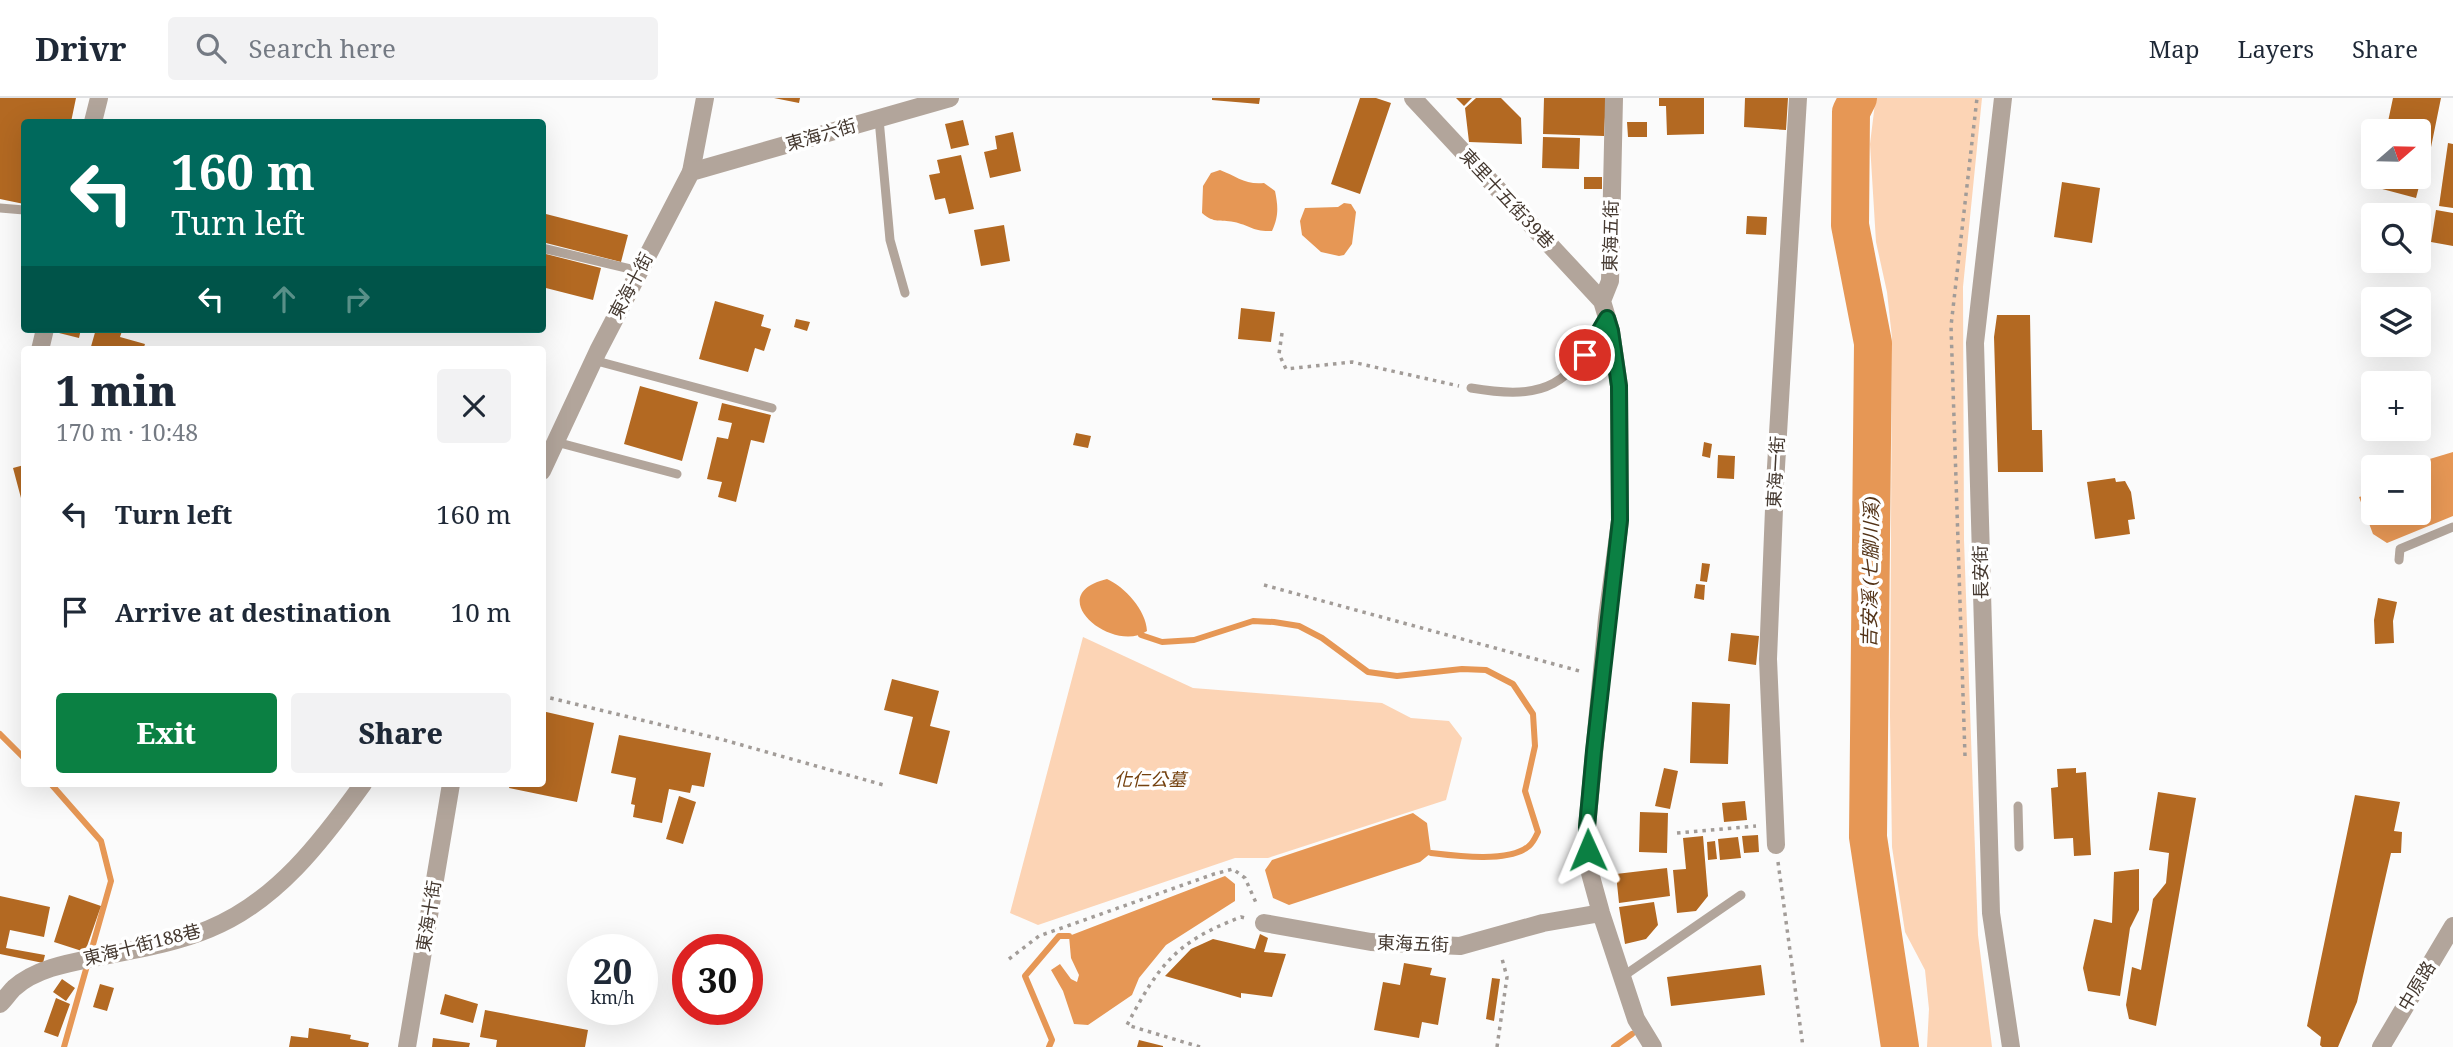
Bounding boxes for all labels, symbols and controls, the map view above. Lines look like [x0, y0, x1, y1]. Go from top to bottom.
search box [168, 17, 658, 80]
text: Drivr [35, 26, 126, 71]
icon: search [192, 29, 230, 67]
text: Search here [248, 30, 396, 66]
text: Map [2149, 32, 2200, 65]
text: Layers [2238, 32, 2314, 65]
text: Share [2352, 32, 2418, 65]
street label: 東海六街 [783, 113, 859, 155]
north arrow [2361, 119, 2431, 189]
map controls [2361, 119, 2431, 525]
text: 160 m [171, 138, 315, 204]
street label: 東里十五街39巷 [1455, 143, 1560, 253]
icon: left [56, 147, 147, 238]
street label: 東海五街 [1597, 200, 1623, 272]
text: Turn left [171, 201, 305, 244]
button: search [2361, 203, 2431, 273]
street label: 東海十街 [603, 248, 658, 323]
icon: left [192, 280, 230, 318]
icon: ahead [265, 280, 303, 318]
icon: right [338, 280, 376, 318]
button: layers [2361, 287, 2431, 357]
pin [1555, 325, 1615, 385]
icon: arrive [1566, 336, 1604, 374]
text: 1 min [56, 361, 177, 418]
button: close [437, 369, 511, 443]
button: + [2361, 371, 2431, 441]
text: 170 m · 10:48 [56, 416, 198, 448]
street label: 東海一街 [1761, 435, 1789, 509]
button: − [2361, 455, 2431, 525]
icon: left [56, 495, 94, 533]
text: Turn left [115, 496, 232, 532]
text: 160 m [436, 496, 511, 532]
water label: 吉安溪 (七腳川溪) [1856, 496, 1884, 648]
street label: 長安街 [1968, 545, 1992, 599]
icon: arrive [56, 593, 94, 631]
text: Arrive at destination [115, 594, 391, 630]
text: 10 m [451, 594, 511, 630]
button: Exit [56, 693, 277, 773]
button: Share [291, 693, 511, 773]
park label: 化仁公墓 [1114, 767, 1189, 791]
position arrow [1551, 813, 1625, 887]
street label: 東海十街 [411, 878, 445, 953]
street label: 東海十街188巷 [81, 918, 203, 970]
street label: 東海五街 [1377, 930, 1449, 956]
speed limit sign: 30 [672, 934, 763, 1025]
text: 20 [593, 947, 632, 994]
street label: 中原路 [2392, 956, 2440, 1015]
text: km/h [590, 985, 635, 1009]

